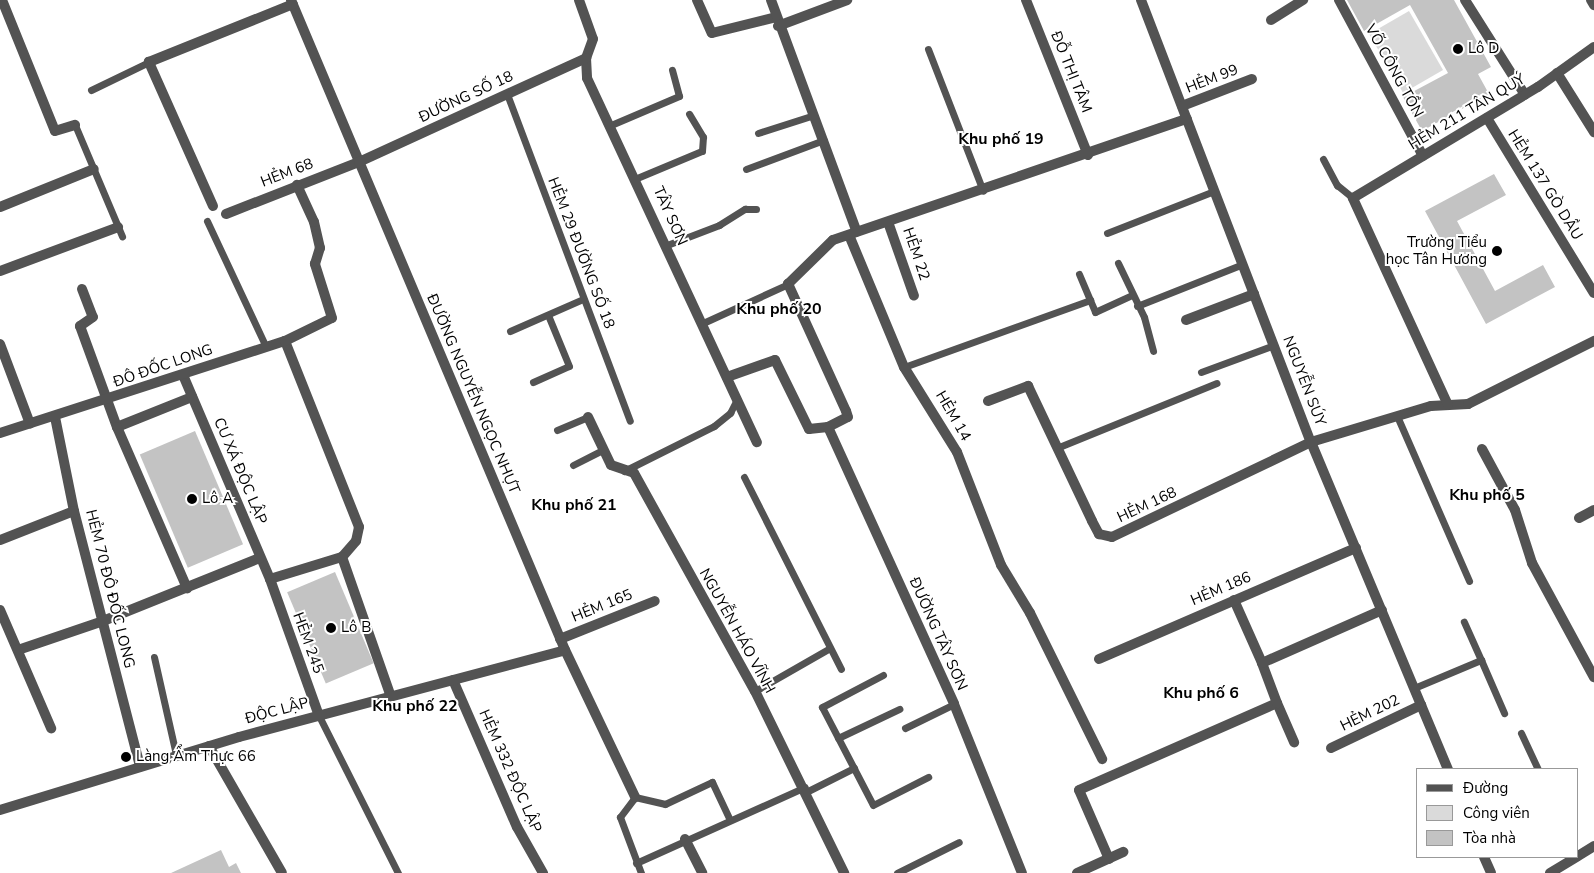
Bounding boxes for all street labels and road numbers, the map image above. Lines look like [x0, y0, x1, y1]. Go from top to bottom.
street label: VÕ CÔNG TỒN [1361, 21, 1427, 121]
street label: ĐỖ THỊ TÂM [1046, 29, 1096, 115]
street label: HẺM 99 [1183, 61, 1241, 97]
street label: ĐƯỜNG SỐ 18 [416, 67, 516, 127]
street label: HẺM 211 TÂN QUÝ [1405, 70, 1529, 154]
street label: HẺM 137 GÒ DẦU [1504, 127, 1586, 243]
street label: HẺM 68 [258, 155, 316, 191]
street label: HẺM 29 ĐƯỜNG SỐ 18 [544, 175, 618, 331]
street label: TÂY SƠN [649, 184, 691, 248]
street label: HẺM 22 [899, 225, 933, 283]
street label: ĐƯỜNG NGUYỄN NGỌC NHỰT [423, 291, 523, 497]
street label: NGUYỄN SÚY [1279, 333, 1329, 429]
street label: ĐÔ ĐỐC LONG [111, 341, 215, 391]
street label: HẺM 14 [931, 388, 975, 444]
street label: CƯ XÁ ĐỘC LẬP [209, 415, 271, 527]
street label: HẺM 168 [1114, 483, 1180, 527]
street label: HẺM 70 ĐÔ ĐỐC LONG [82, 508, 138, 670]
street label: NGUYỄN HÁO VĨNH [695, 565, 779, 697]
street label: HẺM 186 [1188, 568, 1254, 610]
street label: ĐƯỜNG TÂY SƠN [905, 575, 971, 693]
street label: HẺM 165 [569, 586, 635, 626]
street label: HẺM 245 [289, 610, 327, 676]
street label: HẺM 202 [1337, 691, 1403, 735]
street label: ĐỘC LẬP [243, 694, 311, 728]
street label: HẺM 332 ĐỘC LẬP [475, 707, 545, 835]

